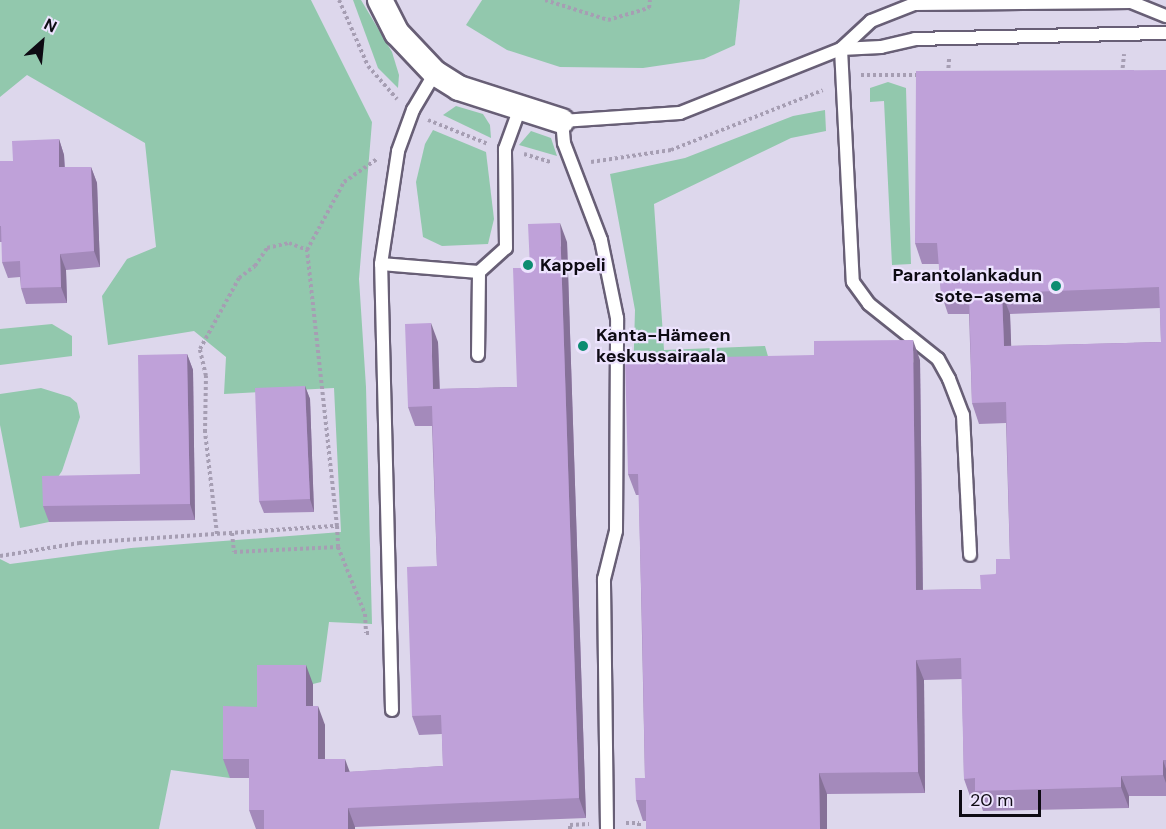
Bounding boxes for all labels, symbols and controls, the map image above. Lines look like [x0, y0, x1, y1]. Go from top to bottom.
north arrow [12, 12, 72, 72]
text: N [40, 14, 60, 38]
place label: Kappeli [540, 254, 606, 276]
marker: Kappeli [521, 258, 535, 272]
place label: Parantolankadun sote-asema [892, 265, 1042, 308]
marker: Parantolankadun sote-asema [1047, 277, 1065, 295]
place label: Kanta-Hämeen keskussairaala [596, 325, 731, 368]
marker: Kanta-Hämeen keskussairaala [574, 337, 592, 355]
scale bar [962, 778, 1044, 816]
text: 20 m [970, 788, 1013, 812]

